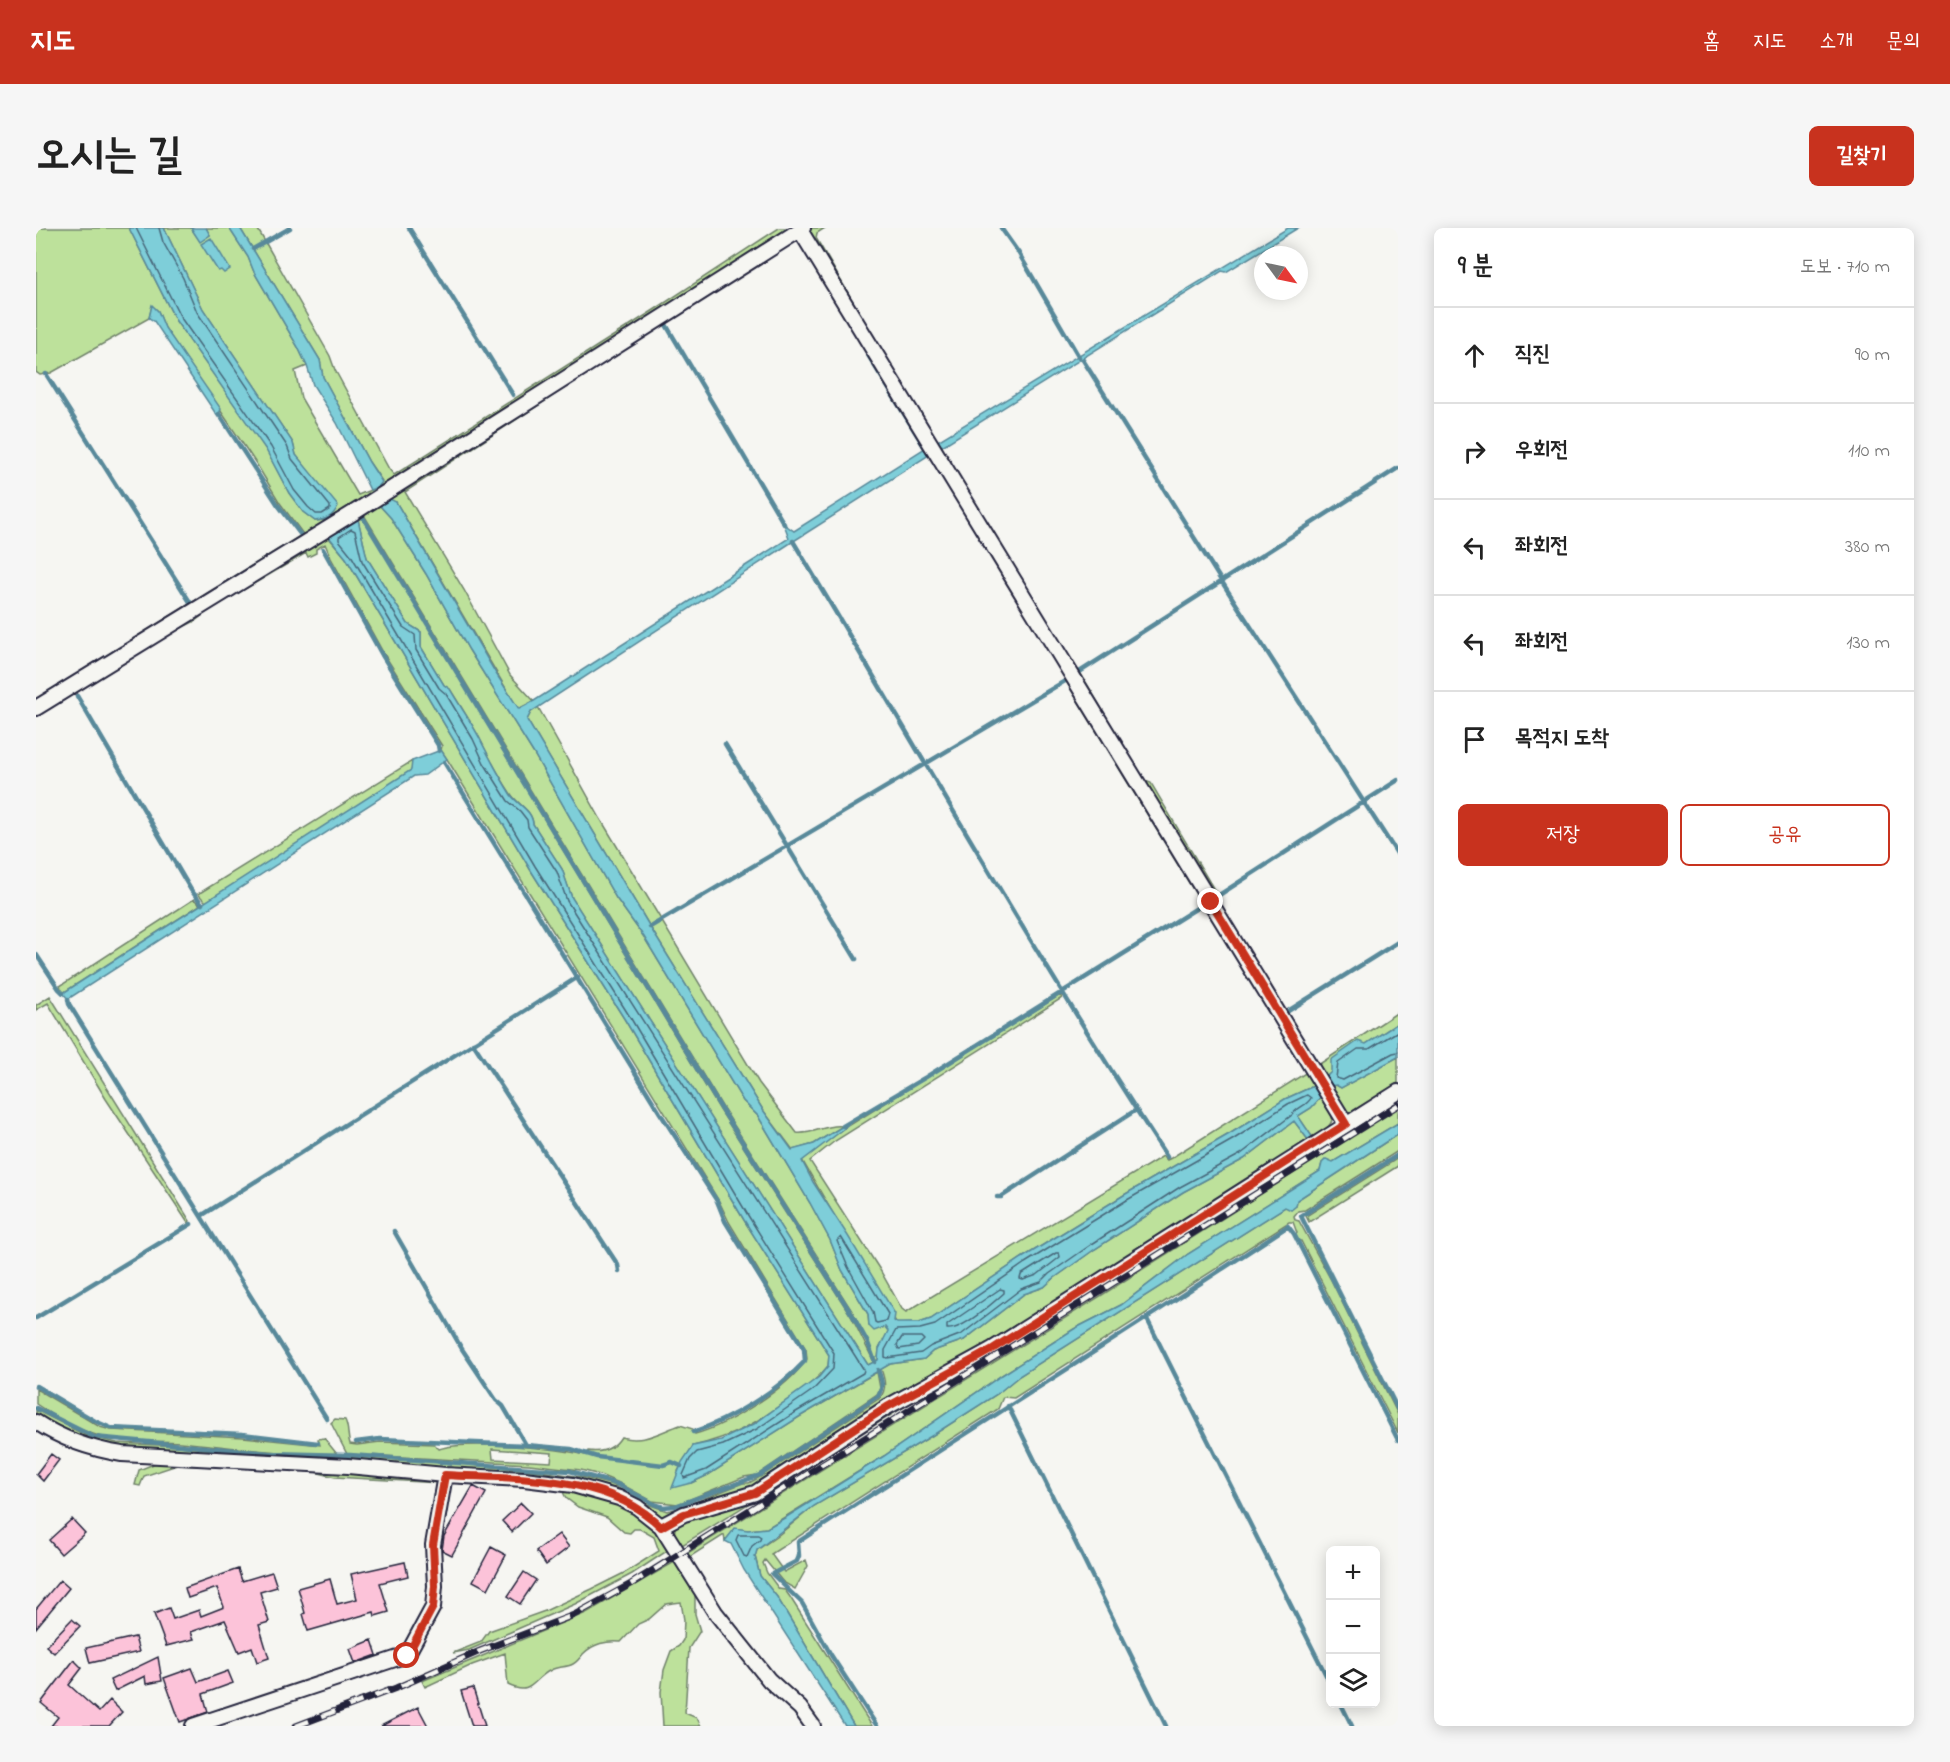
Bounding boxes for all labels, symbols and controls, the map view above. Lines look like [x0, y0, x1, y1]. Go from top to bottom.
text: 지도 [30, 22, 75, 63]
text: 홈 [1703, 27, 1720, 57]
text: 지도 [1753, 27, 1786, 57]
text: 소개 [1819, 27, 1853, 57]
text: 문의 [1886, 27, 1920, 57]
text: 오시는 길 [36, 126, 182, 187]
button: 길찾기 [1809, 126, 1914, 186]
north arrow [1254, 246, 1308, 300]
text: 9 분 [1458, 248, 1493, 286]
text: 도보 · 710 m [1800, 253, 1890, 282]
icon: ahead [1458, 339, 1491, 372]
text: 직진 [1515, 339, 1550, 371]
text: 90 m [1855, 341, 1890, 370]
icon: right [1458, 435, 1491, 468]
text: 우회전 [1515, 435, 1568, 467]
text: 110 m [1848, 437, 1890, 466]
icon: left [1458, 531, 1491, 564]
text: 좌회전 [1515, 531, 1568, 563]
text: 380 m [1845, 533, 1890, 562]
icon: left [1458, 627, 1491, 660]
text: 좌회전 [1515, 627, 1568, 659]
text: 130 m [1846, 629, 1890, 658]
icon: arrive [1458, 723, 1491, 756]
text: 목적지 도착 [1515, 723, 1609, 755]
button: 저장 [1458, 804, 1668, 866]
button: 공유 [1680, 804, 1890, 866]
route end [1197, 888, 1223, 914]
map controls [1326, 1546, 1380, 1708]
button: + [1326, 1546, 1380, 1600]
button: − [1326, 1600, 1380, 1654]
route start [393, 1642, 419, 1668]
button: layers [1326, 1654, 1380, 1708]

